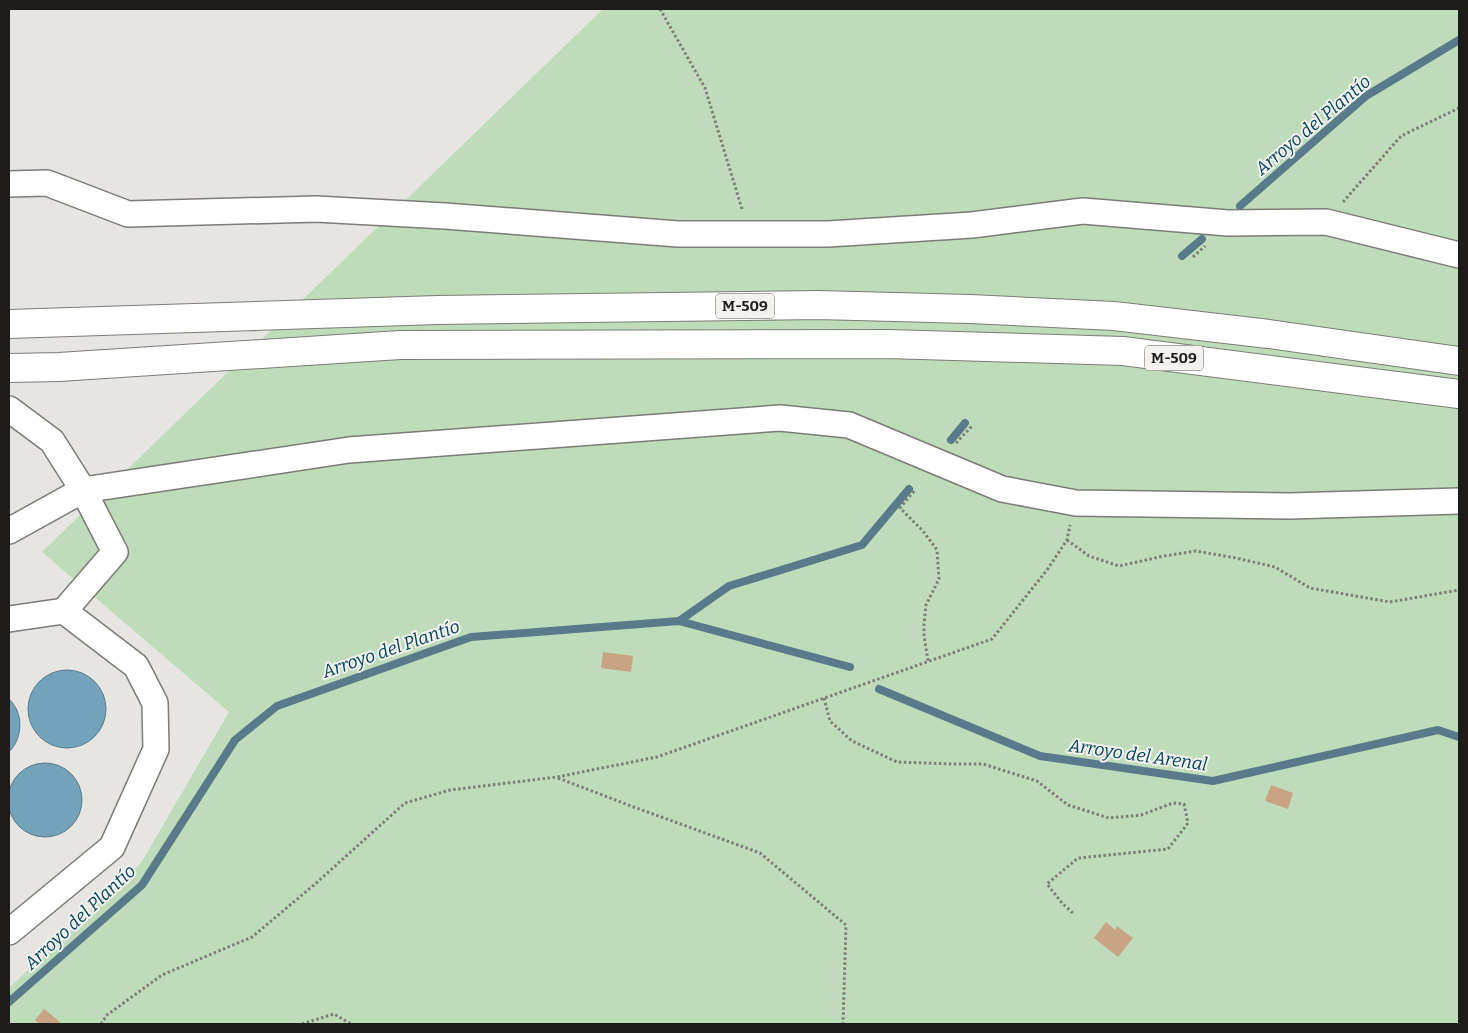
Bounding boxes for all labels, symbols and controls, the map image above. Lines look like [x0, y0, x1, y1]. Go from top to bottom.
water label: Arroyo del Plantío [1250, 70, 1375, 180]
road number: M-509 [716, 294, 774, 318]
road number: M-509 [1145, 346, 1203, 370]
water label: Arroyo del Plantío [318, 615, 463, 683]
water label: Arroyo del Arenal [1066, 734, 1209, 776]
water label: Arroyo del Plantío [19, 860, 140, 975]

